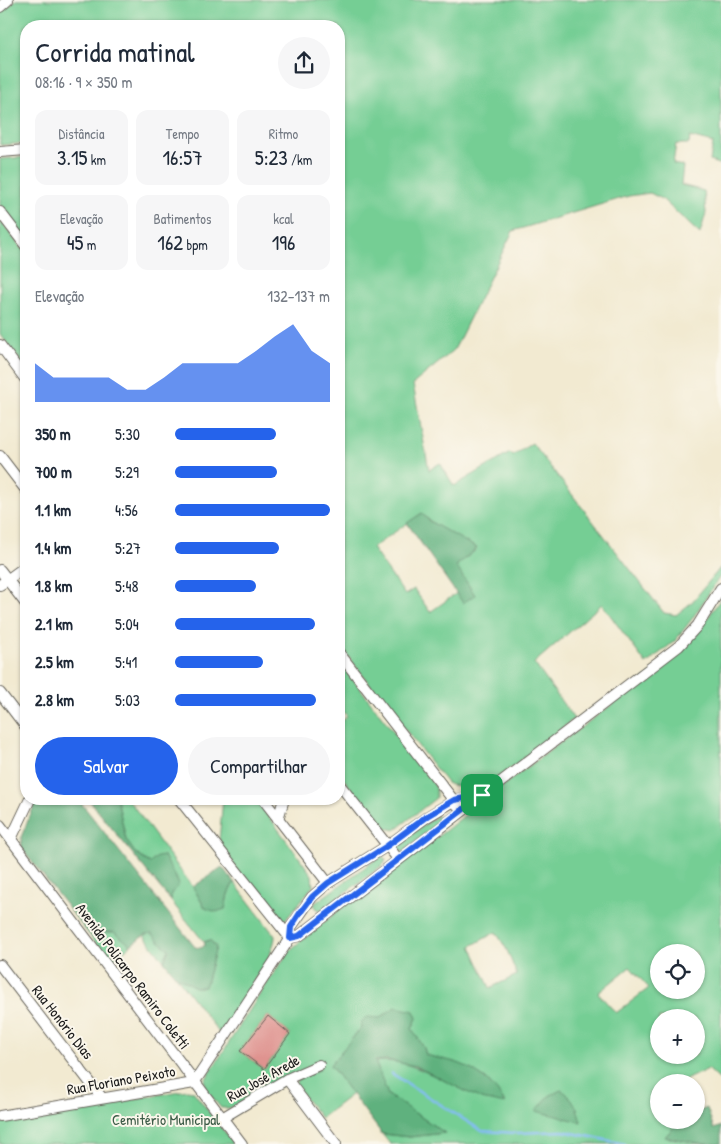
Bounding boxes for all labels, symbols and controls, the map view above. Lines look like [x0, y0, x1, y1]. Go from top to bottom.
text: Corrida matinal [35, 33, 195, 71]
button: share [278, 37, 330, 89]
text: 08:16 · 9 × 350 m [35, 71, 132, 93]
text: Distância [59, 124, 104, 143]
text: Tempo [166, 124, 199, 143]
text: Ritmo [269, 124, 298, 143]
text: 3.15 [57, 143, 87, 172]
text: 16:57 [162, 143, 203, 172]
text: 5:23 [255, 143, 288, 172]
text: km [87, 150, 106, 169]
text: /km [288, 150, 312, 169]
text: Elevação [60, 209, 103, 228]
text: Batimentos [154, 209, 211, 228]
text: kcal [273, 209, 294, 228]
text: 45 [67, 228, 84, 257]
text: 162 [157, 228, 183, 257]
text: 196 [272, 228, 295, 257]
text: m [84, 235, 96, 254]
text: bpm [183, 235, 208, 254]
text: Elevação [35, 285, 84, 307]
text: 132–137 m [267, 285, 330, 307]
text: 350 m [35, 423, 71, 445]
text: 5:30 [115, 423, 140, 445]
text: 700 m [35, 461, 72, 483]
text: 5:29 [115, 461, 139, 483]
text: 1.1 km [35, 499, 71, 521]
text: 4:56 [115, 499, 138, 521]
text: 1.4 km [35, 537, 71, 559]
text: 5:27 [115, 537, 141, 559]
text: 1.8 km [35, 575, 72, 597]
text: 5:48 [115, 575, 138, 597]
text: 2.1 km [35, 613, 73, 635]
text: 5:04 [115, 613, 139, 635]
text: 2.5 km [35, 651, 74, 673]
text: 5:41 [115, 651, 137, 673]
text: 2.8 km [35, 689, 74, 711]
text: 5:03 [115, 689, 140, 711]
button: Salvar [35, 737, 178, 795]
button: Compartilhar [188, 737, 330, 795]
pin [461, 774, 503, 816]
icon: arrive [468, 781, 496, 809]
street label: Avenida Policarpo Ramiro Coletti [71, 899, 195, 1053]
map controls [650, 944, 705, 1129]
button: locate [650, 944, 705, 999]
street label: Rua Honório Dias [27, 981, 99, 1064]
button: + [650, 1009, 705, 1064]
street label: Rua José Arede [223, 1049, 303, 1107]
street label: Rua Floriano Peixoto [65, 1060, 177, 1100]
button: − [650, 1074, 705, 1129]
park label: Cemitério Municipal [112, 1109, 220, 1130]

